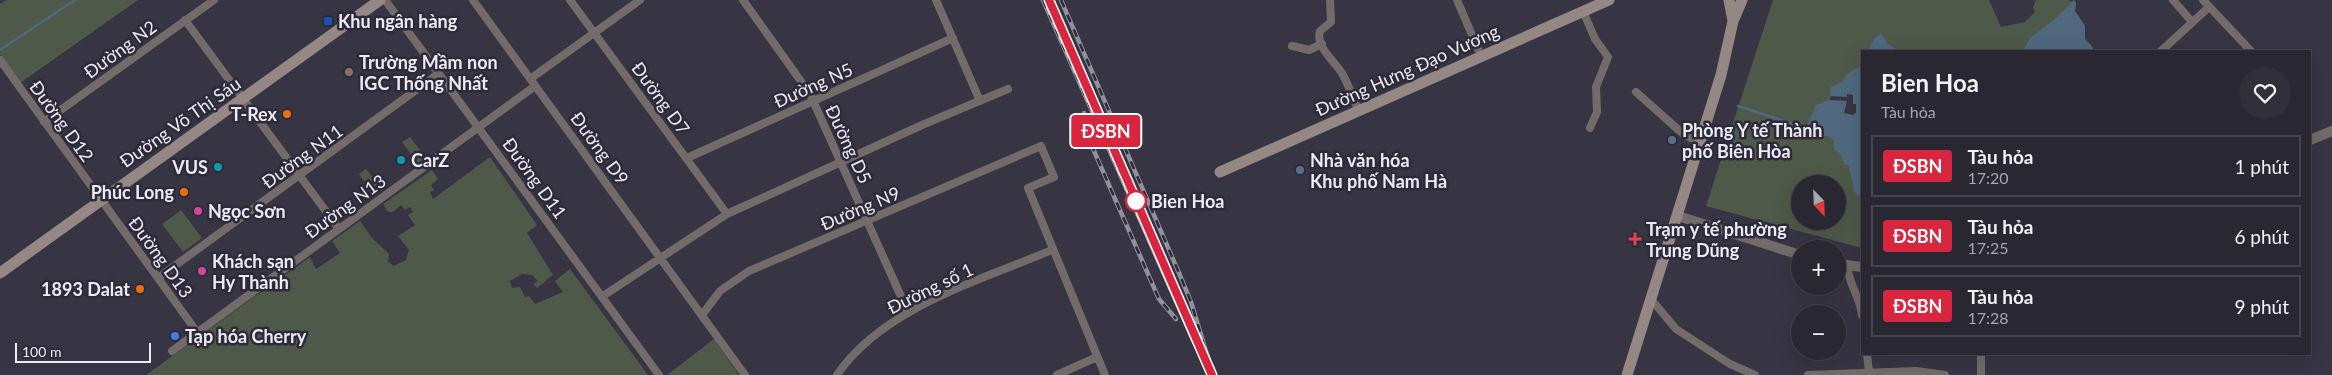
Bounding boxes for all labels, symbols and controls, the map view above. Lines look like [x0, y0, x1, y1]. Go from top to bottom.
place label: Khu ngân hàng [338, 10, 458, 32]
street label: Đường N2 [79, 15, 161, 83]
marker: Khu ngân hàng [322, 15, 334, 27]
street label: Đường Hưng Đạo Vương [1312, 20, 1502, 120]
place label: Trường Mầm non IGC Thống Nhất [359, 51, 498, 94]
street label: Đường D7 [627, 57, 695, 139]
street label: Đường N5 [770, 58, 856, 112]
marker: Trường Mầm non IGC Thống Nhất [343, 66, 355, 78]
button: heart [2239, 67, 2291, 119]
text: Bien Hoa [1881, 68, 1979, 97]
street label: Đường Võ Thị Sáu [115, 72, 245, 172]
street label: Đường D12 [25, 76, 99, 166]
street label: Đường D5 [821, 101, 877, 187]
text: Tàu hỏa [1881, 102, 1936, 121]
place label: T-Rex [231, 103, 278, 125]
street label: Đường D9 [566, 107, 634, 189]
marker: T-Rex [281, 108, 293, 120]
line badge: ĐSBN [1071, 115, 1141, 147]
street label: Đường N11 [257, 119, 347, 193]
place label: Phòng Y tế Thành phố Biên Hòa [1682, 119, 1823, 162]
text: ĐSBN [1081, 120, 1131, 142]
street label: Đường D11 [498, 133, 572, 223]
marker: Phòng Y tế Thành phố Biên Hòa [1666, 134, 1678, 146]
text: Tàu hỏa [1967, 145, 2034, 168]
place label: CarZ [411, 149, 449, 171]
place label: Nhà văn hóa Khu phố Nam Hà [1310, 149, 1447, 192]
marker: CarZ [395, 154, 407, 166]
text: ĐSBN [1893, 155, 1942, 177]
text: 1 phút [2234, 155, 2289, 178]
place label: VUS [171, 156, 208, 178]
marker: VUS [212, 161, 224, 173]
marker: Nhà văn hóa Khu phố Nam Hà [1294, 164, 1306, 176]
text: 17:20 [1967, 168, 2009, 187]
street label: Đường N13 [300, 169, 390, 243]
north arrow [1791, 175, 1846, 230]
map controls [1791, 175, 1846, 360]
place label: Phúc Long [91, 181, 174, 203]
street label: Đường N9 [817, 181, 903, 235]
marker: Phúc Long [178, 186, 190, 198]
marker: Bien Hoa [1125, 190, 1147, 212]
place label: Bien Hoa [1151, 190, 1224, 212]
place label: Ngọc Sơn [208, 200, 286, 222]
marker: Ngọc Sơn [192, 205, 204, 217]
street label: Đường D13 [124, 212, 198, 302]
text: Tàu hỏa [1967, 215, 2034, 238]
place label: Trạm y tế phường Trung Dũng [1646, 218, 1787, 261]
text: ĐSBN [1893, 225, 1942, 247]
text: 6 phút [2234, 225, 2289, 248]
marker: Trạm y tế phường Trung Dũng [1628, 232, 1642, 246]
text: 17:25 [1967, 238, 2009, 257]
button: + [1791, 240, 1846, 295]
place label: Khách sạn Hy Thành [212, 250, 294, 293]
street label: Đường số 1 [883, 258, 977, 318]
marker: Khách sạn Hy Thành [196, 265, 208, 277]
place label: 1893 Dalat [41, 278, 130, 300]
marker: 1893 Dalat [134, 283, 146, 295]
text: Tàu hỏa [1967, 285, 2034, 308]
text: ĐSBN [1893, 295, 1942, 317]
text: 9 phút [2234, 295, 2289, 318]
button: − [1791, 305, 1846, 360]
text: 17:28 [1967, 308, 2009, 327]
place label: Tạp hóa Cherry [185, 325, 307, 347]
marker: Tạp hóa Cherry [169, 330, 181, 342]
scale bar [15, 340, 151, 363]
text: 100 m [22, 343, 61, 360]

